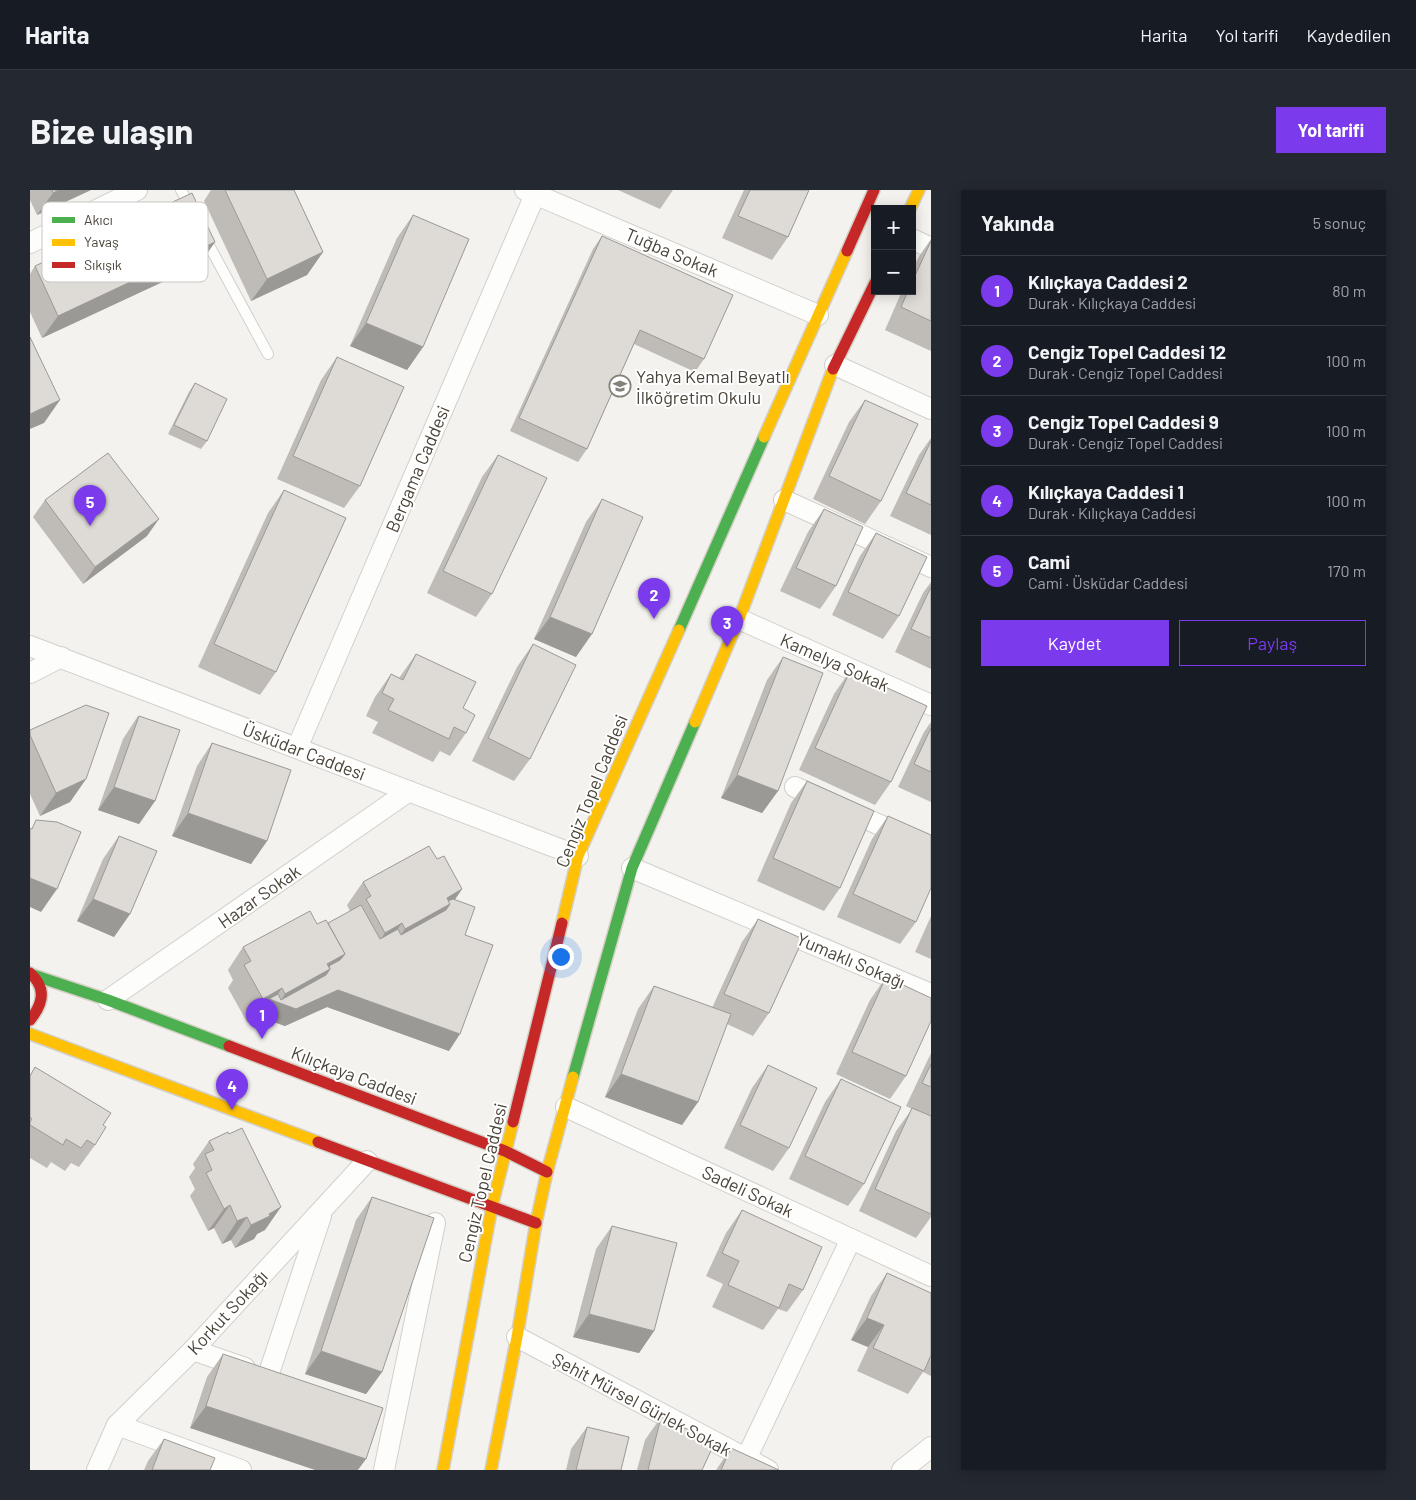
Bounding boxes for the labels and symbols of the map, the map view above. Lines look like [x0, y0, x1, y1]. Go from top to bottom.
legend [42, 202, 208, 282]
text: Akıcı [84, 211, 113, 228]
street label: Tuğba Sokak [622, 223, 722, 281]
text: Yavaş [84, 233, 119, 250]
text: Sıkışık [84, 256, 122, 273]
place label: Yahya Kemal Beyatlı İlköğretim Okulu [636, 365, 790, 408]
school or university icon: Yahya Kemal Beyatlı İlköğretim Okulu [608, 374, 632, 398]
street label: Bergama Caddesi [380, 402, 454, 536]
pin: 5 [74, 485, 106, 526]
pin: 2 [638, 578, 670, 619]
pin: 3 [711, 606, 743, 647]
street label: Kamelya Sokak [777, 628, 893, 696]
street label: Cengiz Topel Caddesi [550, 711, 632, 871]
street label: Üsküdar Caddesi [239, 717, 369, 785]
street label: Hazar Sokak [213, 860, 305, 932]
street label: Yumaklı Sokağı [793, 927, 909, 993]
your location [548, 944, 574, 970]
pin: 1 [246, 998, 278, 1039]
street label: Kılıçkaya Caddesi [288, 1041, 420, 1109]
pin: 4 [216, 1069, 248, 1110]
street label: Cengiz Topel Caddesi [453, 1101, 511, 1265]
street label: Sadeli Sokak [699, 1160, 797, 1222]
street label: Korkut Sokağı [182, 1265, 272, 1359]
street label: Şehit Mürsel Gürlek Sokak [549, 1347, 735, 1461]

